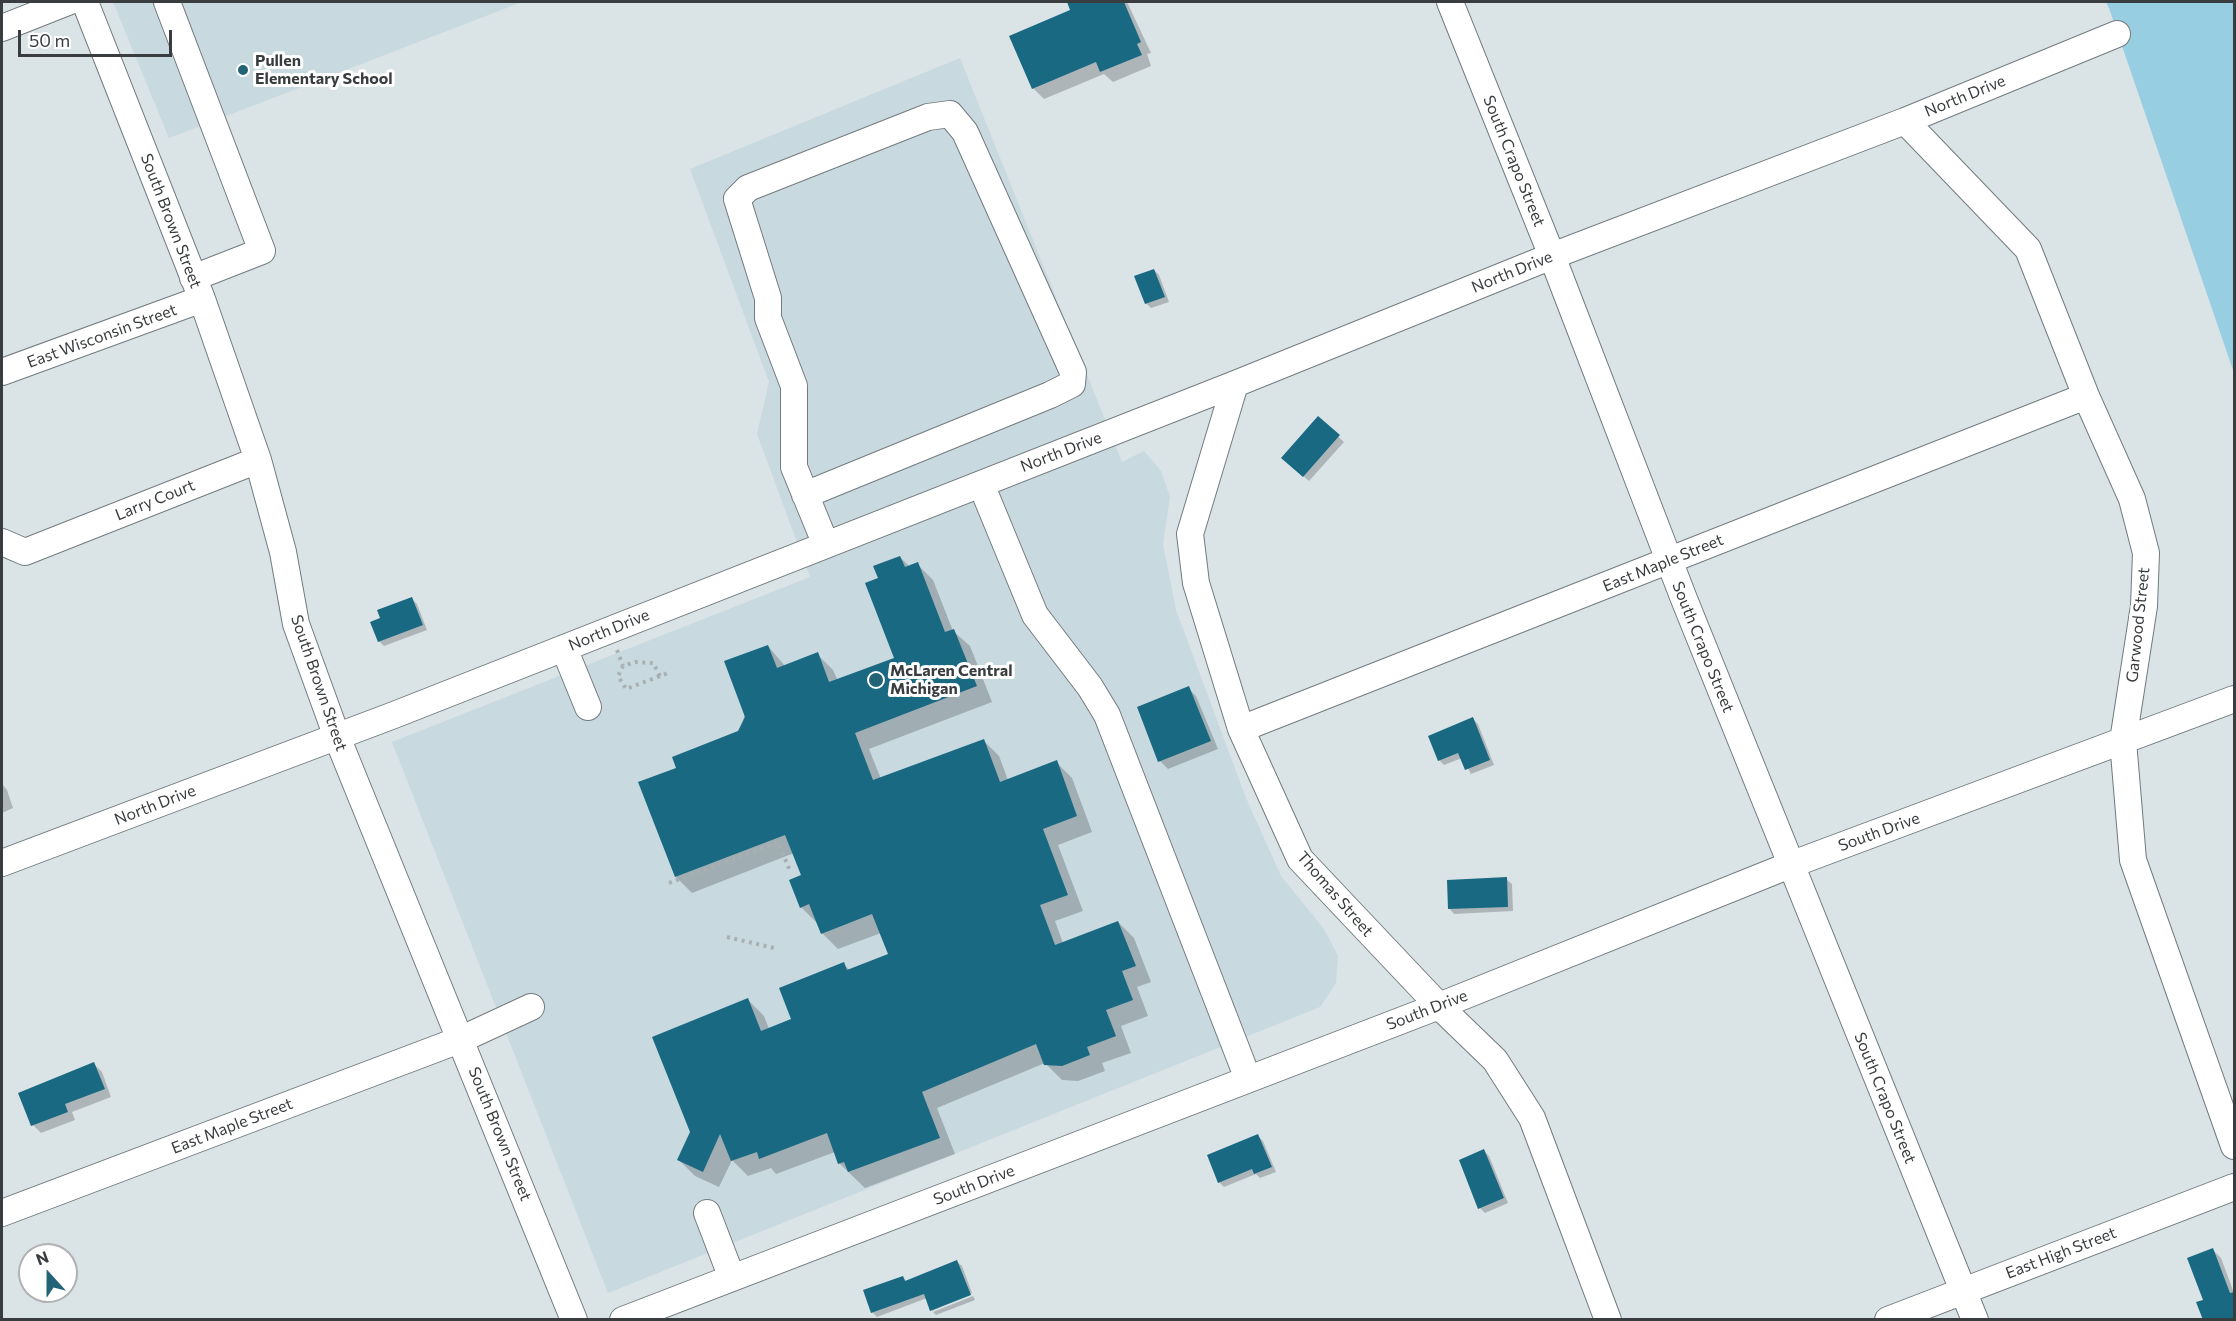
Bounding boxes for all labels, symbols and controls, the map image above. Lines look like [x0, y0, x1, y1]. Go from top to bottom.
scale bar [21, 18, 176, 56]
text: 50 m [29, 29, 70, 51]
place label: Pullen Elementary School [255, 51, 393, 89]
marker: Pullen Elementary School [236, 63, 250, 77]
street label: North Drive [1922, 71, 2008, 121]
street label: South Crapo Street [1479, 93, 1549, 229]
street label: South Brown Street [136, 151, 206, 291]
street label: North Drive [1469, 247, 1555, 297]
street label: East Wisconsin Street [25, 300, 179, 372]
street label: North Drive [1018, 428, 1104, 476]
street label: Larry Court [112, 475, 198, 525]
street label: East Maple Street [1600, 530, 1726, 596]
street label: Garwood Street [2122, 566, 2154, 684]
street label: South Crapo Street [1668, 579, 1738, 715]
street label: North Drive [566, 605, 652, 655]
street label: South Brown Street [287, 612, 351, 754]
place label: McLaren Central Michigan [890, 661, 1013, 699]
marker: McLaren Central Michigan [867, 671, 885, 689]
street label: North Drive [112, 781, 198, 829]
street label: South Drive [1836, 808, 1922, 856]
street label: Thomas Street [1293, 847, 1377, 941]
street label: South Drive [1384, 986, 1470, 1034]
street label: South Crapo Street [1850, 1030, 1920, 1166]
street label: South Brown Street [464, 1064, 536, 1204]
street label: East Maple Street [169, 1094, 295, 1158]
street label: South Drive [931, 1161, 1017, 1209]
street label: East High Street [2003, 1223, 2119, 1283]
north arrow [18, 1243, 78, 1303]
text: N [33, 1247, 51, 1269]

